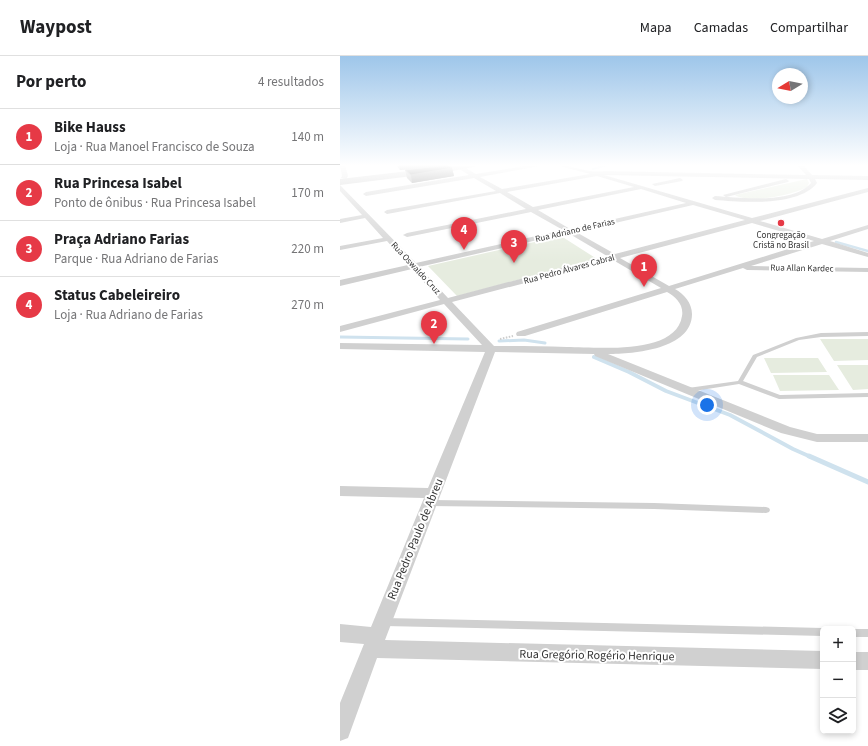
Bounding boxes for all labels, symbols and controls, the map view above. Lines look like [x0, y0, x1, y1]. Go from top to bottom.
text: Waypost [20, 14, 92, 41]
text: Mapa [640, 18, 672, 38]
text: Camadas [694, 18, 748, 38]
text: Compartilhar [770, 18, 848, 38]
north arrow [772, 68, 808, 104]
text: Por perto [16, 70, 86, 94]
text: 4 resultados [258, 73, 324, 91]
text: Bike Hauss [54, 117, 126, 138]
text: 1 [26, 128, 32, 146]
text: 140 m [291, 128, 324, 146]
text: Loja · Rua Manoel Francisco de Souza [54, 138, 255, 156]
text: Rua Princesa Isabel [54, 173, 182, 194]
text: 2 [26, 184, 32, 202]
text: 170 m [291, 184, 324, 202]
text: Ponto de ônibus · Rua Princesa Isabel [54, 194, 256, 212]
street label: Rua Adriano de Farias [534, 215, 616, 246]
pin: 4 [451, 217, 477, 250]
marker: Congregação Cristã no Brasil [776, 218, 786, 228]
text: Praça Adriano Farias [54, 229, 189, 250]
place label: Congregação Cristã no Brasil [753, 229, 809, 252]
pin: 3 [501, 230, 527, 263]
street label: Rua Oswaldo Cruz [388, 239, 444, 298]
text: 3 [26, 240, 32, 258]
text: 220 m [291, 240, 324, 258]
text: Parque · Rua Adriano de Farias [54, 250, 218, 268]
street label: Rua Pedro Álvares Cabral [522, 251, 616, 288]
pin: 1 [631, 254, 657, 287]
street label: Rua Allan Kardec [770, 261, 834, 276]
text: Status Cabeleireiro [54, 285, 180, 306]
text: 4 [26, 296, 32, 314]
text: 270 m [291, 296, 324, 314]
text: Loja · Rua Adriano de Farias [54, 306, 203, 324]
pin: 2 [421, 311, 447, 344]
your location [697, 395, 717, 415]
street label: Rua Pedro Paulo de Abreu [383, 476, 448, 602]
map controls [820, 626, 856, 734]
button: + [820, 626, 856, 662]
street label: Rua Gregório Rogério Henrique [519, 646, 675, 665]
button: − [820, 662, 856, 698]
button: layers [820, 698, 856, 734]

